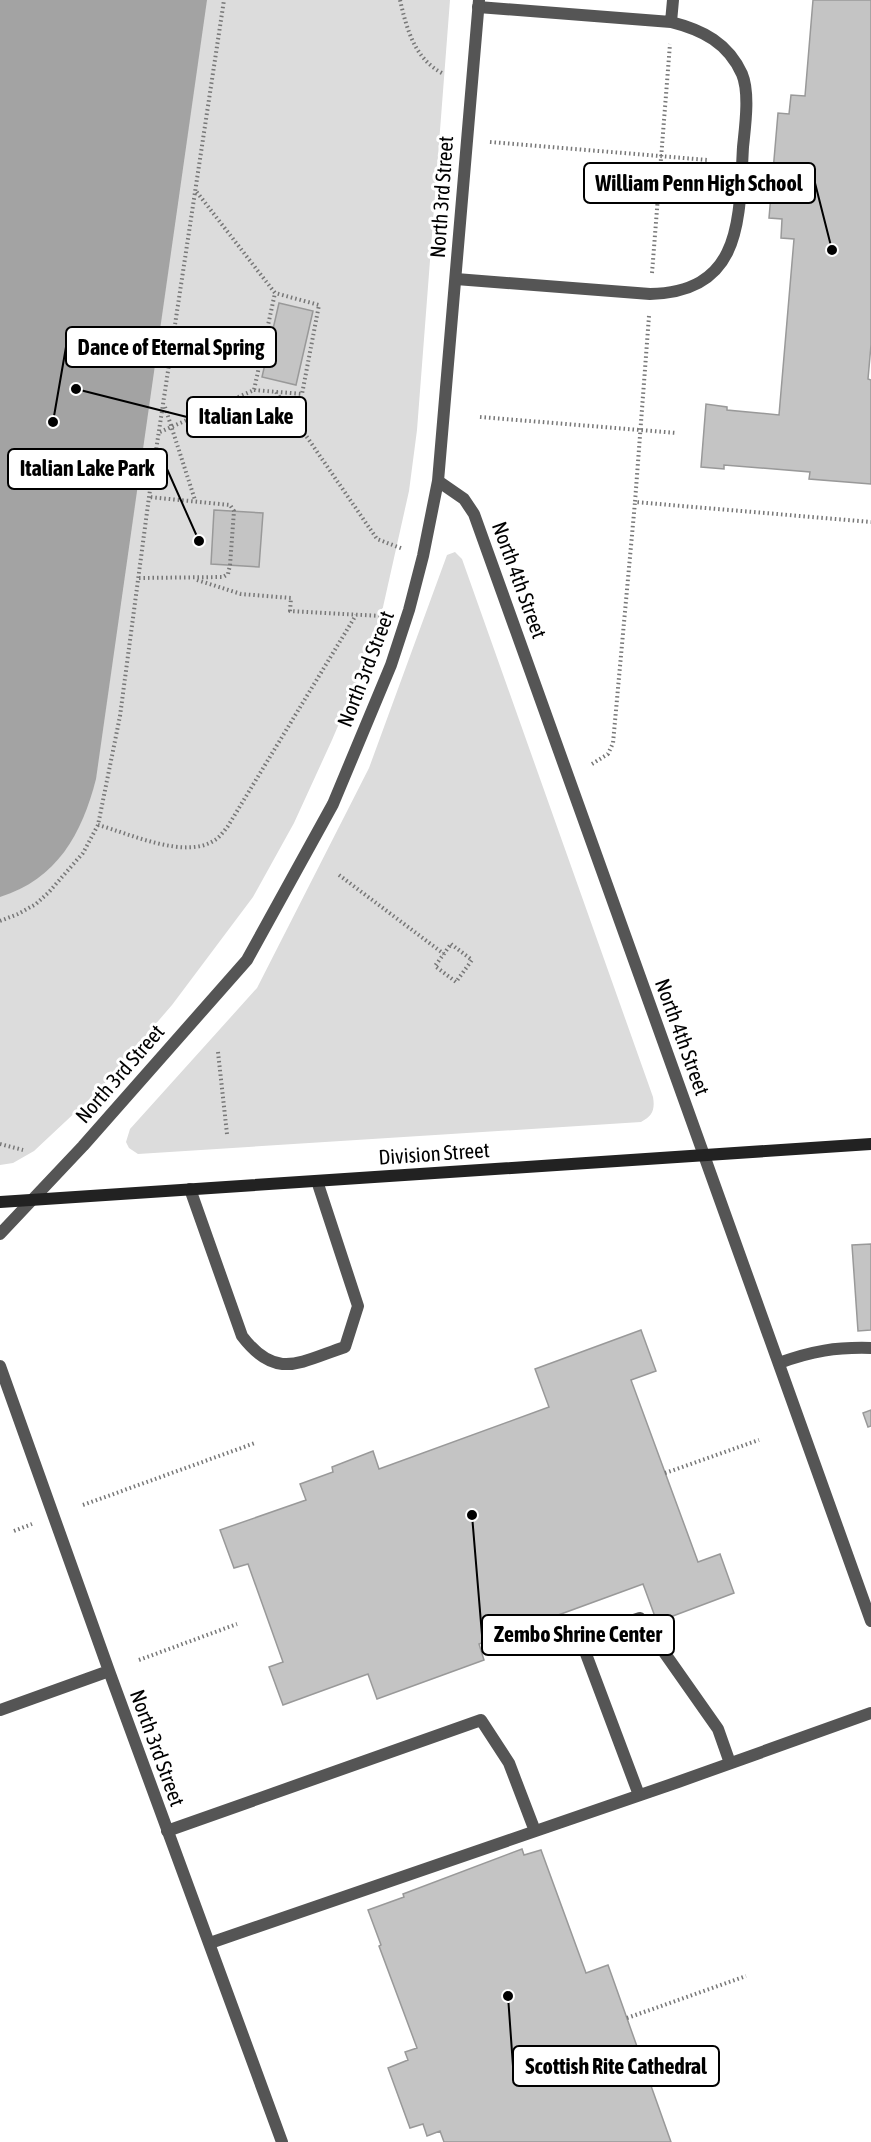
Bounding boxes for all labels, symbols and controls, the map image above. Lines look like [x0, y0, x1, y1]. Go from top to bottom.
street label: North 3rd Street [425, 135, 457, 259]
callout: William Penn High School [584, 163, 815, 203]
text: William Penn High School [594, 170, 804, 196]
callout: Dance of Eternal Spring [66, 327, 276, 367]
text: Dance of Eternal Spring [78, 334, 265, 360]
callout: Italian Lake [187, 397, 306, 437]
text: Italian Lake [199, 403, 293, 429]
callout: Italian Lake Park [8, 449, 167, 489]
text: Italian Lake Park [20, 455, 155, 481]
street label: North 4th Street [488, 518, 552, 641]
street label: North 3rd Street [332, 607, 398, 730]
street label: North 4th Street [651, 975, 715, 1098]
street label: North 3rd Street [70, 1019, 168, 1127]
street label: Division Street [378, 1137, 490, 1169]
callout: Zembo Shrine Center [482, 1615, 674, 1655]
text: Zembo Shrine Center [494, 1621, 662, 1647]
street label: North 3rd Street [126, 1686, 190, 1809]
callout: Scottish Rite Cathedral [513, 2046, 719, 2086]
text: Scottish Rite Cathedral [525, 2053, 708, 2079]

